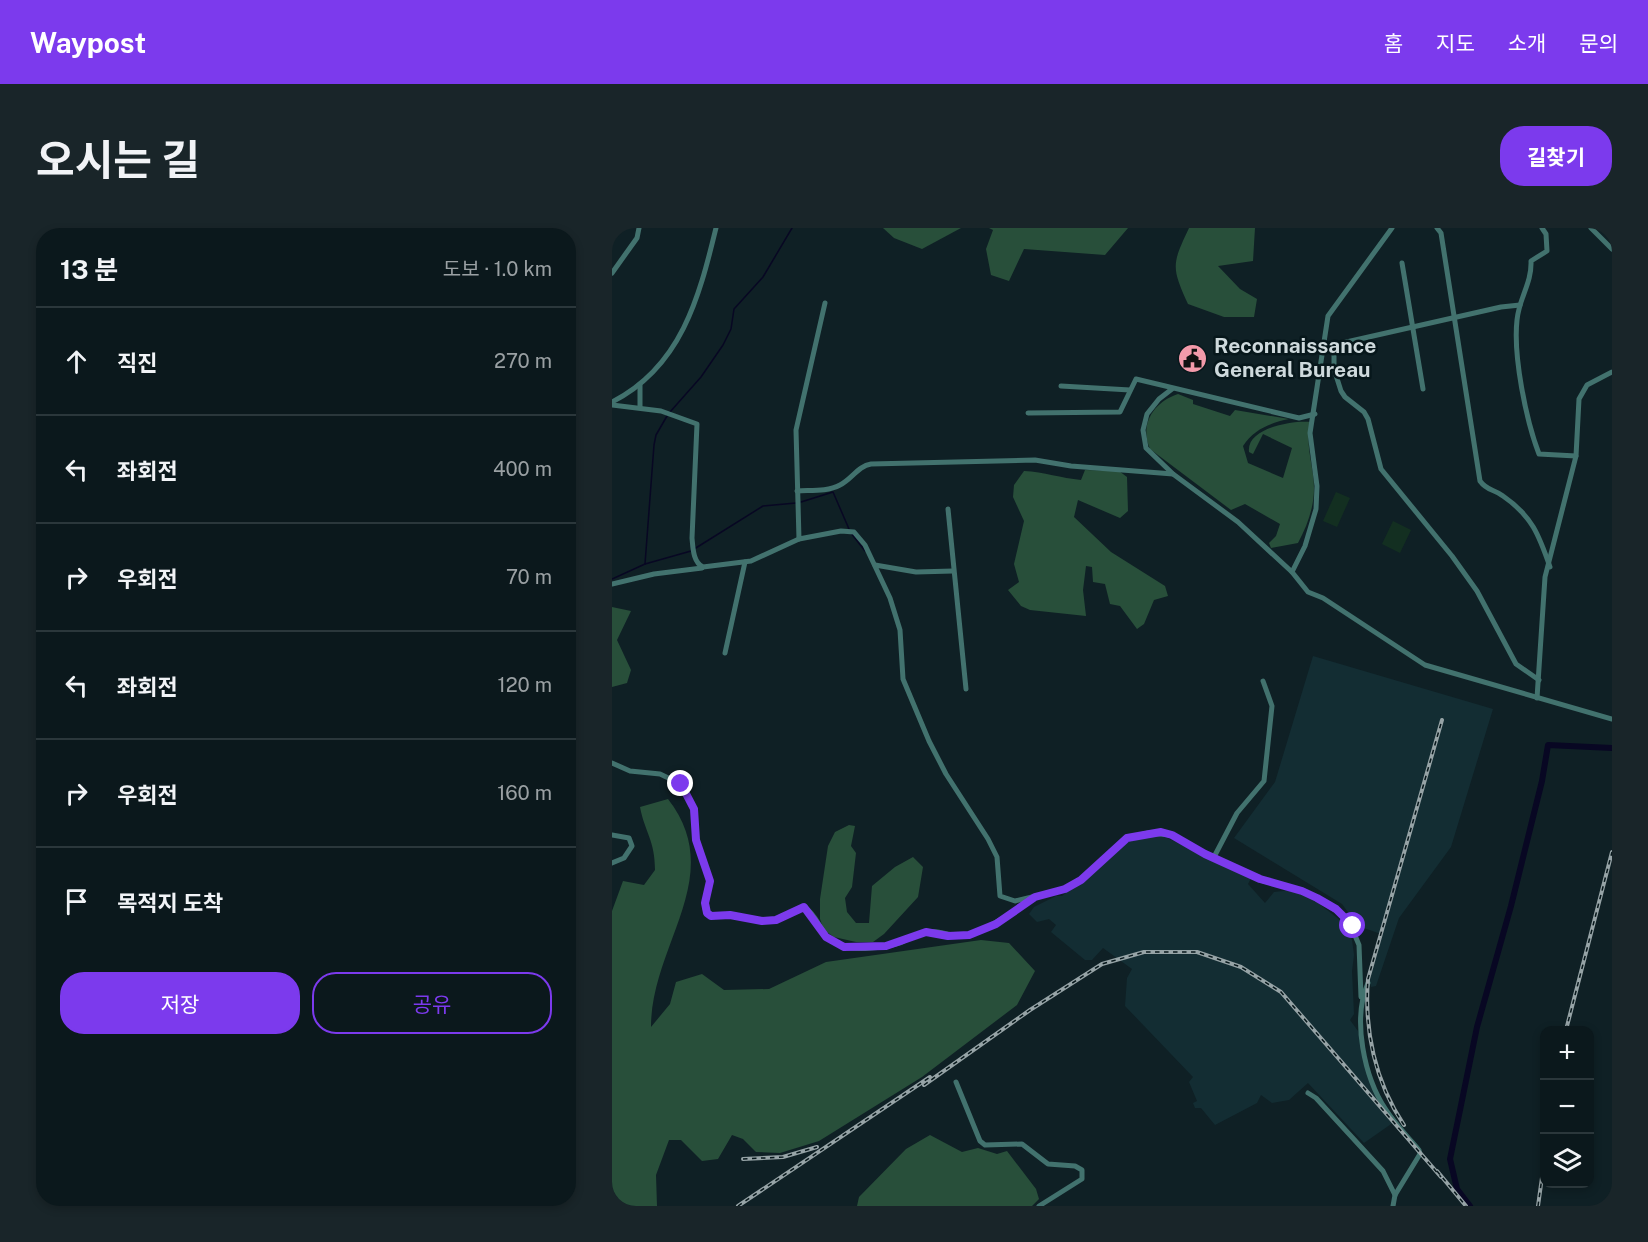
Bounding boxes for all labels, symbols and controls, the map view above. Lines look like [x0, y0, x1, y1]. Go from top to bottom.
text: Waypost [30, 26, 146, 59]
text: 홈 [1384, 31, 1403, 56]
text: 지도 [1436, 31, 1475, 56]
text: 소개 [1508, 31, 1546, 56]
text: 문의 [1579, 31, 1618, 56]
button: 길찾기 [1500, 126, 1612, 186]
text: 오시는 길 [36, 135, 200, 184]
text: 13 분 [60, 254, 118, 285]
text: 도보 · 1.0 km [443, 257, 552, 281]
place label: Reconnaissance General Bureau [1214, 333, 1376, 382]
public building icon: Reconnaissance General Bureau [1177, 342, 1209, 374]
icon: ahead [60, 345, 93, 378]
text: 270 m [494, 349, 552, 373]
text: 직진 [117, 350, 157, 376]
icon: left [60, 453, 93, 486]
text: 400 m [493, 457, 552, 481]
text: 좌회전 [117, 458, 178, 484]
icon: right [60, 561, 93, 594]
text: 70 m [506, 565, 552, 589]
text: 우회전 [117, 566, 178, 592]
icon: left [60, 669, 93, 702]
text: 120 m [498, 673, 552, 697]
text: 좌회전 [117, 674, 178, 700]
route end [667, 770, 693, 796]
icon: right [60, 777, 93, 810]
text: 160 m [497, 781, 552, 805]
text: 우회전 [117, 782, 178, 808]
icon: arrive [60, 885, 93, 918]
text: 목적지 도착 [117, 890, 223, 916]
route start [1339, 912, 1365, 938]
button: 저장 [60, 972, 300, 1034]
button: 공유 [312, 972, 552, 1034]
map controls [1540, 1026, 1594, 1188]
button: + [1540, 1026, 1594, 1080]
button: − [1540, 1080, 1594, 1134]
button: layers [1540, 1134, 1594, 1188]

